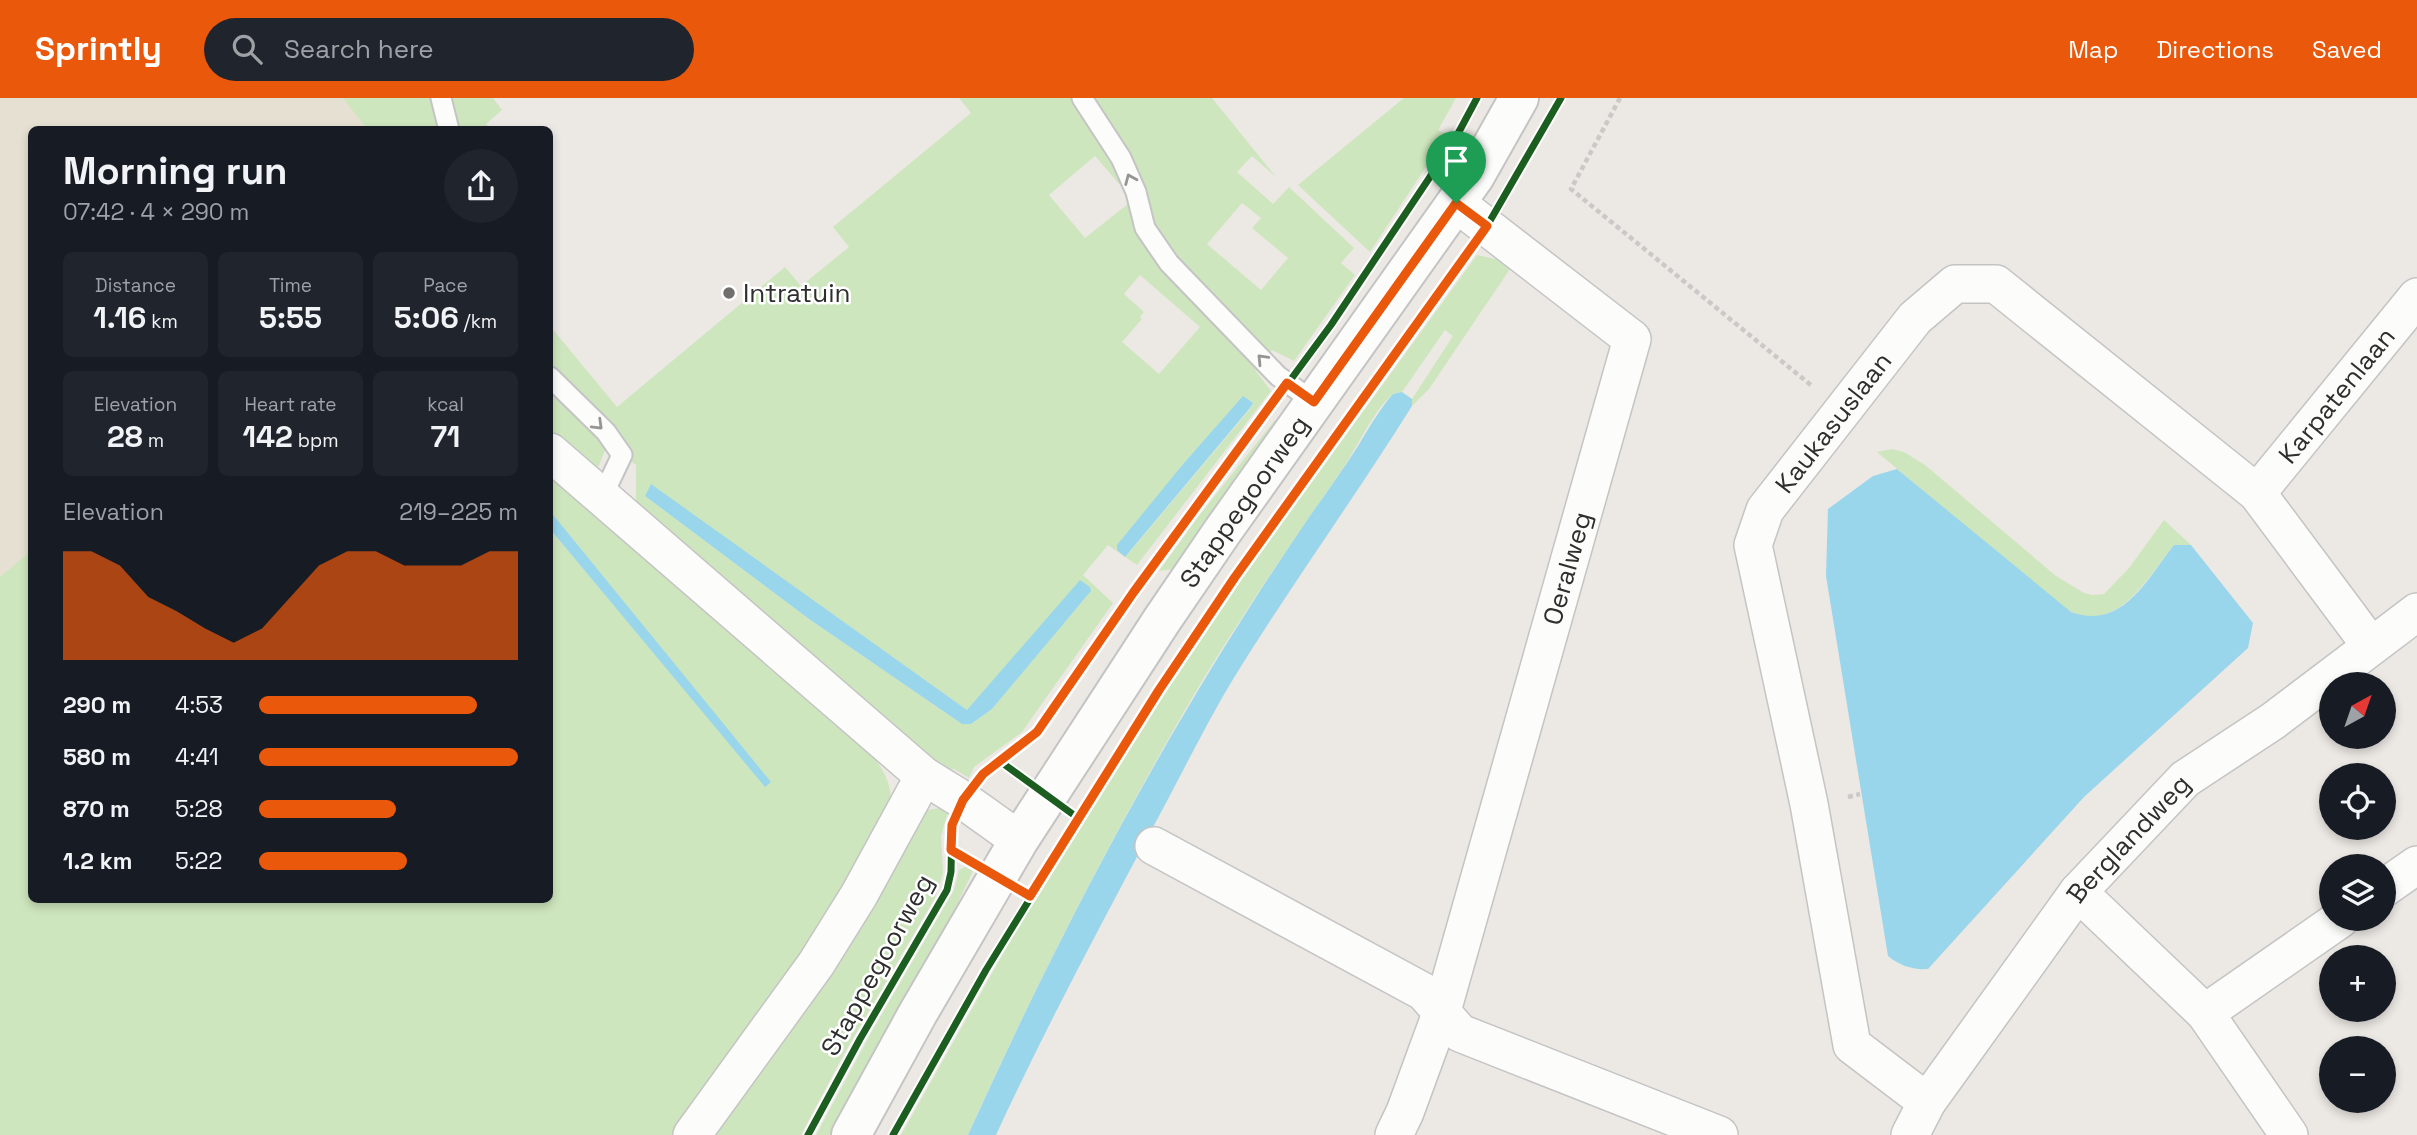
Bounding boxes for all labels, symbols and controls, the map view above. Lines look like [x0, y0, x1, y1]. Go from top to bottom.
search box [204, 18, 694, 81]
text: Sprintly [35, 28, 162, 70]
icon: search [228, 30, 266, 68]
text: Search here [284, 32, 434, 66]
text: Map [2068, 34, 2118, 65]
text: Directions [2156, 34, 2274, 65]
text: Saved [2312, 34, 2382, 65]
pin [1426, 131, 1486, 203]
icon: arrive [1437, 142, 1475, 180]
text: Morning run [63, 147, 288, 195]
button: share [444, 149, 518, 223]
one-way arrow [1124, 174, 1138, 186]
text: 07:42 · 4 × 290 m [63, 197, 249, 227]
text: Distance [95, 273, 176, 298]
text: Time [269, 273, 312, 298]
text: Pace [423, 273, 468, 298]
place label: Intratuin [743, 276, 851, 310]
marker: Intratuin [721, 285, 737, 301]
text: 1.16 [93, 298, 146, 337]
text: 5:55 [259, 298, 322, 337]
text: 5:06 [394, 298, 459, 337]
text: km [146, 309, 178, 334]
text: /km [459, 309, 497, 334]
street label: Karpatenlaan [2271, 320, 2403, 471]
street label: Kaukasuslaan [1767, 345, 1899, 500]
one-way arrow [1257, 354, 1270, 367]
text: Elevation [94, 392, 177, 417]
text: Heart rate [244, 392, 337, 417]
text: kcal [427, 392, 464, 417]
street label: Stappegoorweg [1172, 409, 1316, 594]
text: 28 [107, 417, 143, 456]
text: 142 [242, 417, 293, 456]
text: 71 [431, 417, 460, 456]
one-way arrow [590, 417, 603, 430]
text: m [143, 428, 164, 453]
text: bpm [293, 428, 339, 453]
text: Elevation [63, 497, 164, 527]
text: 219–225 m [399, 497, 518, 527]
street label: Oeralweg [1535, 508, 1599, 629]
north arrow [2319, 672, 2396, 749]
map controls [2319, 672, 2396, 1113]
text: 290 m [63, 690, 131, 720]
text: 4:53 [175, 690, 223, 720]
text: 580 m [63, 742, 131, 772]
text: 4:41 [175, 742, 219, 772]
button: locate [2319, 763, 2396, 840]
street label: Berglandweg [2059, 767, 2198, 910]
text: 870 m [63, 794, 130, 824]
text: 5:28 [175, 794, 223, 824]
text: 1.2 km [63, 846, 132, 876]
text: 5:22 [175, 846, 222, 876]
button: layers [2319, 854, 2396, 931]
street label: Stappegoorweg [813, 868, 941, 1062]
button: + [2319, 945, 2396, 1022]
button: − [2319, 1036, 2396, 1113]

